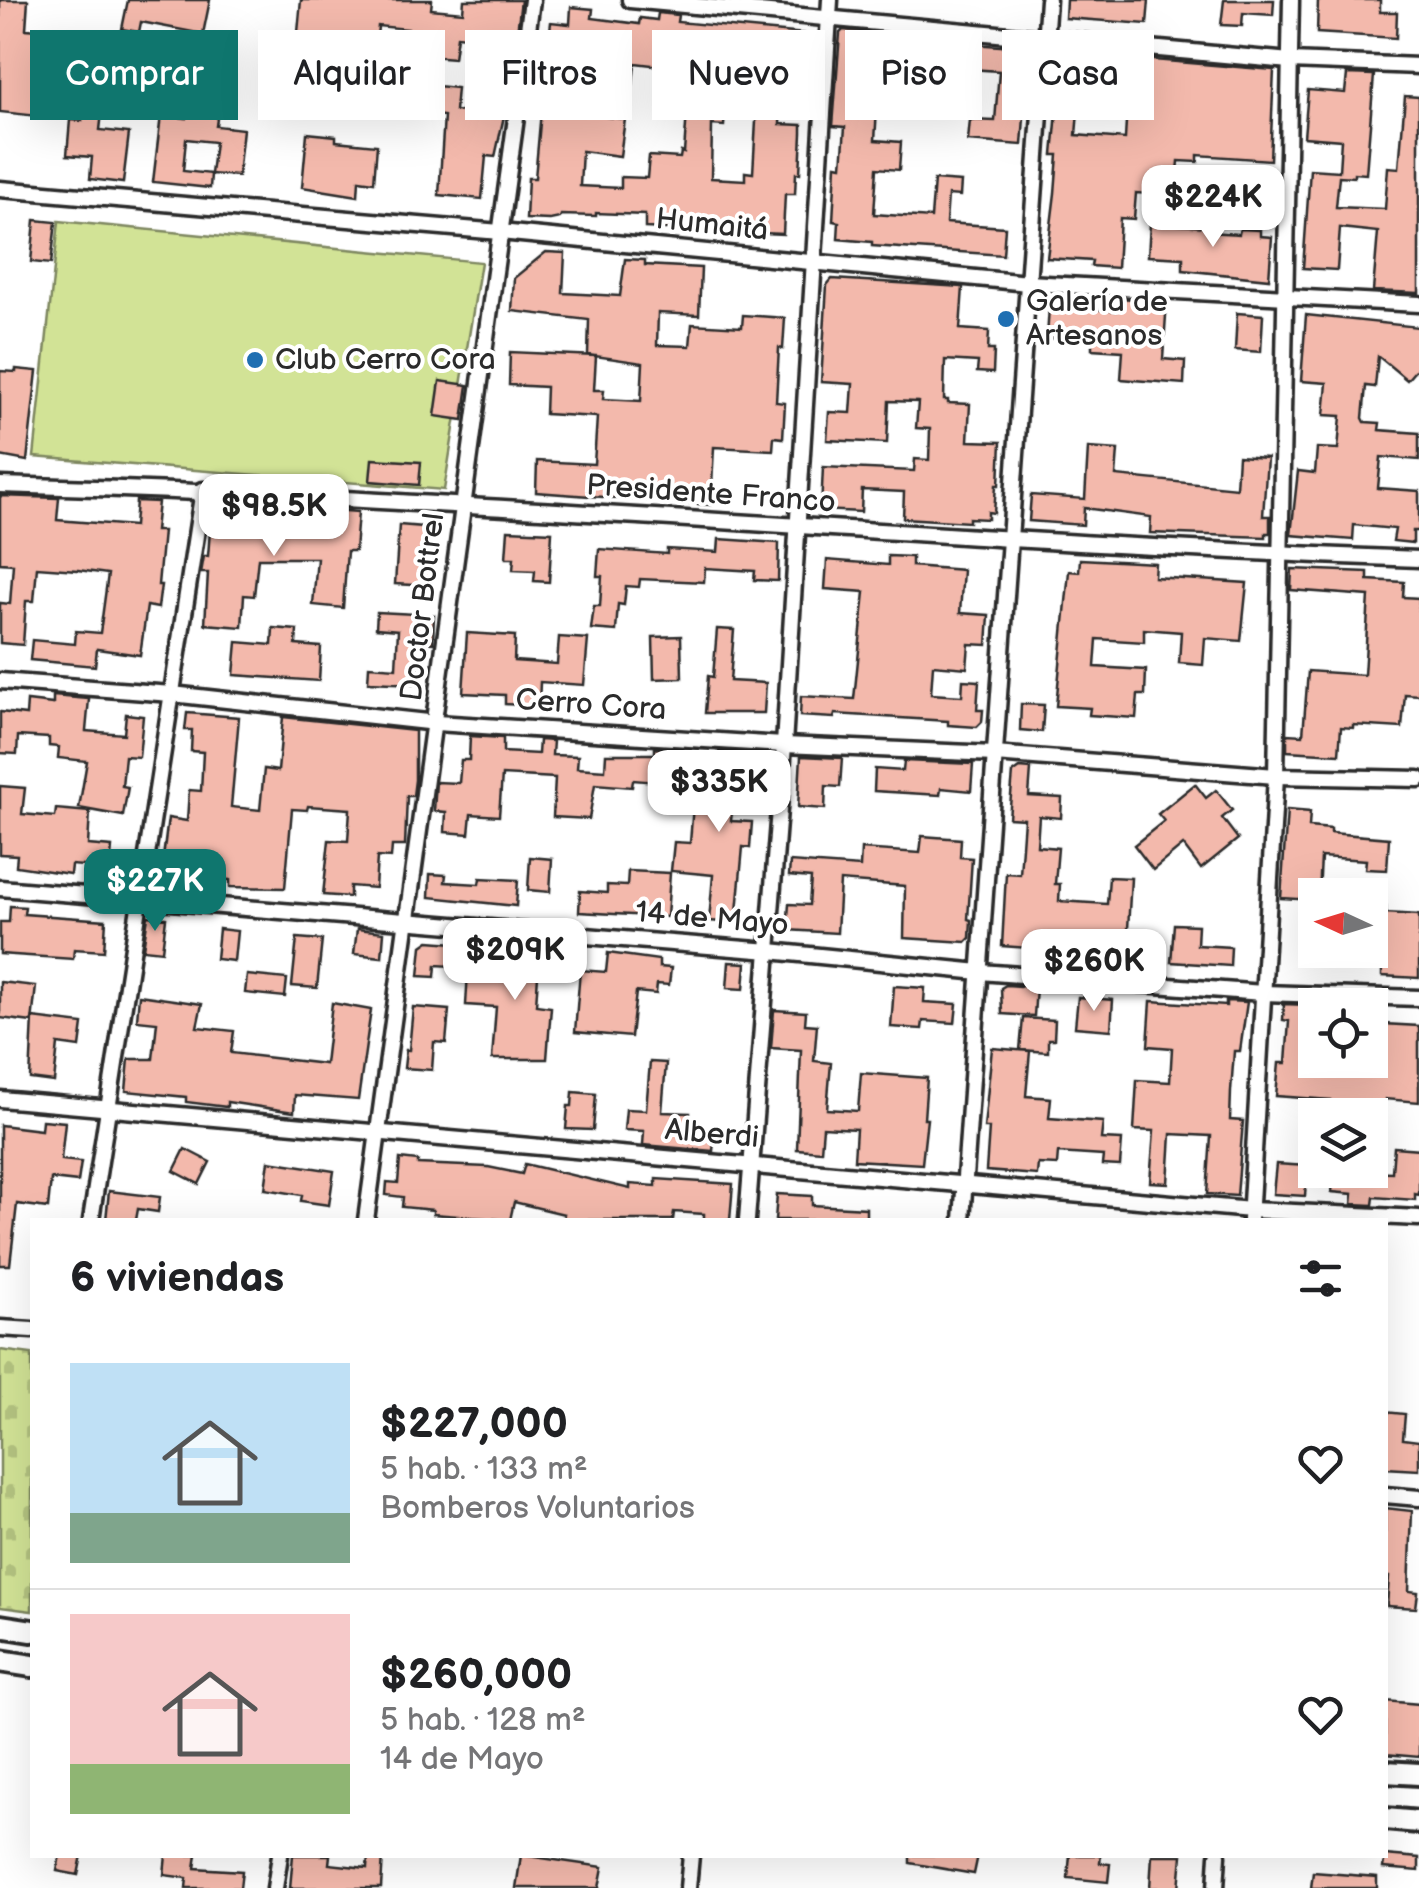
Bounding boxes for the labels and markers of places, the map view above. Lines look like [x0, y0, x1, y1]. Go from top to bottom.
pin: $224K [1143, 165, 1283, 250]
place label: Galería de Artesanos [1026, 284, 1168, 354]
marker: Galería de Artesanos [995, 308, 1017, 330]
place label: Club Cerro Cora [275, 342, 496, 378]
marker: Club Cerro Cora [244, 349, 266, 371]
pin: $98.5K [193, 474, 355, 559]
pin: $335K [649, 750, 789, 835]
pin: $227K [85, 849, 225, 934]
pin: $209K [445, 918, 585, 1003]
pin: $260K [1024, 929, 1164, 1014]

